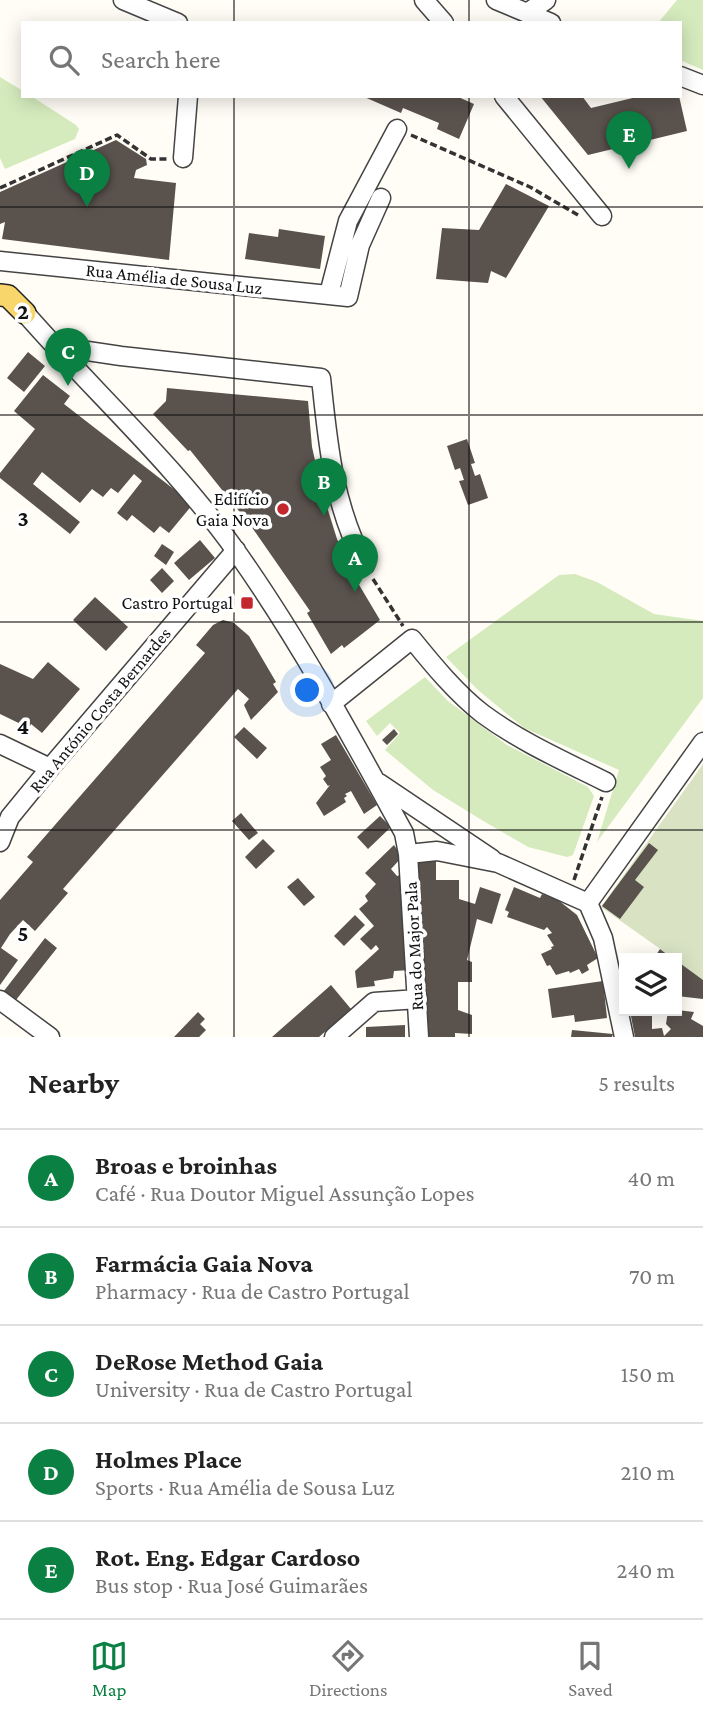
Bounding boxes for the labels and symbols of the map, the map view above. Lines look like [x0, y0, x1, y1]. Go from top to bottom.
pin: E [606, 111, 652, 169]
pin: D [64, 149, 110, 207]
street label: Rua Amélia de Sousa Luz [85, 260, 264, 298]
text: 2 [17, 298, 29, 324]
pin: C [45, 328, 91, 386]
pin: B [301, 458, 347, 516]
place label: Edifício Gaia Nova [196, 489, 269, 530]
marker: Edifício Gaia Nova [275, 501, 291, 517]
text: 3 [17, 505, 29, 531]
pin: A [332, 534, 378, 592]
place label: Castro Portugal [122, 593, 233, 613]
marker: Castro Portugal [239, 595, 255, 611]
street label: Rua António Costa Bernardes [25, 623, 175, 797]
your location [290, 673, 324, 707]
text: 4 [17, 713, 29, 739]
street label: Rua do Major Pala [401, 881, 428, 1011]
text: 5 [17, 920, 29, 946]

